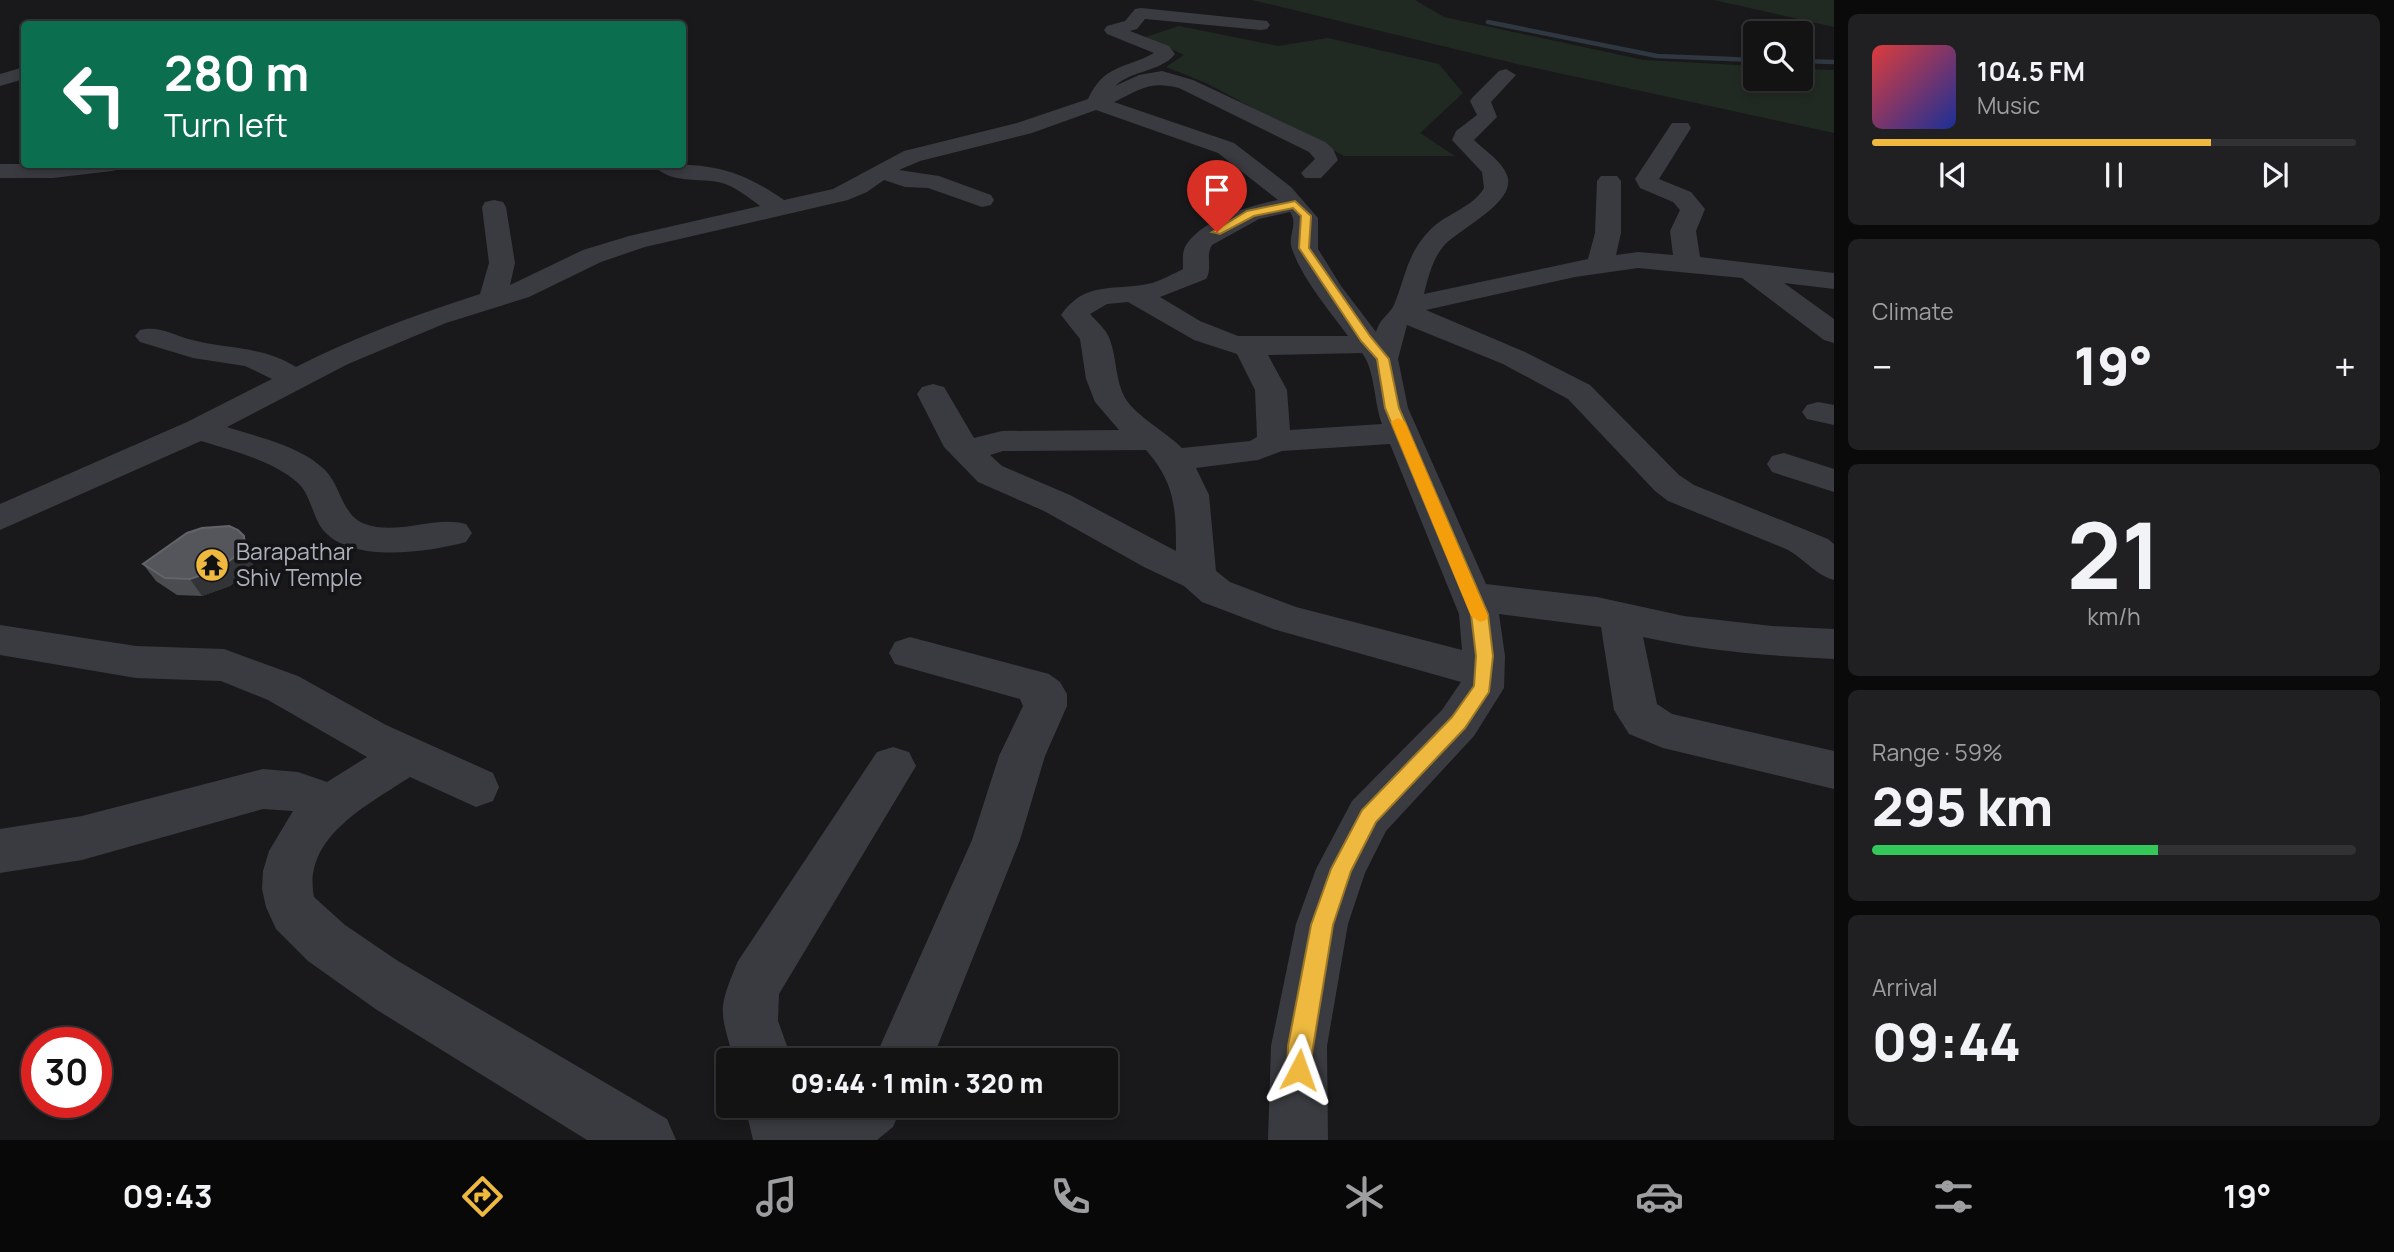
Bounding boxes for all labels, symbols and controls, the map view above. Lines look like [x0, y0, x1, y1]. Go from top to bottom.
map controls [1743, 21, 1813, 91]
button: search [1743, 21, 1813, 91]
text: 280 m [164, 39, 309, 106]
icon: left [49, 49, 140, 140]
text: 104.5 FM [1977, 53, 2085, 89]
text: Music [1977, 89, 2040, 121]
text: Turn left [164, 103, 288, 147]
icon: previous [1934, 156, 1972, 194]
icon: pause [2095, 156, 2133, 194]
icon: next [2256, 156, 2294, 194]
pin [1187, 160, 1247, 232]
icon: arrive [1198, 171, 1236, 209]
text: Climate [1872, 295, 1954, 327]
text: 19° [2074, 330, 2153, 401]
text: − [1872, 340, 1893, 392]
text: + [2334, 340, 2356, 392]
text: 21 [2067, 492, 2161, 616]
place label: Barapathar Shiv Temple [236, 535, 362, 593]
temple icon: Barapathar Shiv Temple [193, 546, 231, 584]
text: km/h [2087, 600, 2141, 632]
text: Range · 59% [1872, 736, 2003, 768]
text: 295 km [1872, 771, 2053, 842]
text: Arrival [1872, 971, 1938, 1003]
text: 09:44 [1872, 1006, 2021, 1077]
speed limit sign: 30 [21, 1027, 112, 1118]
position arrow [1262, 1033, 1336, 1107]
text: 09:44 · 1 min · 320 m [791, 1065, 1043, 1101]
icon: directions [458, 1172, 507, 1221]
icon: music [752, 1172, 801, 1221]
icon: phone [1046, 1172, 1095, 1221]
icon: climate [1340, 1172, 1389, 1221]
icon: car [1635, 1172, 1684, 1221]
icon: filters [1929, 1172, 1978, 1221]
text: 09:43 [123, 1174, 213, 1218]
text: 19° [2223, 1174, 2271, 1218]

